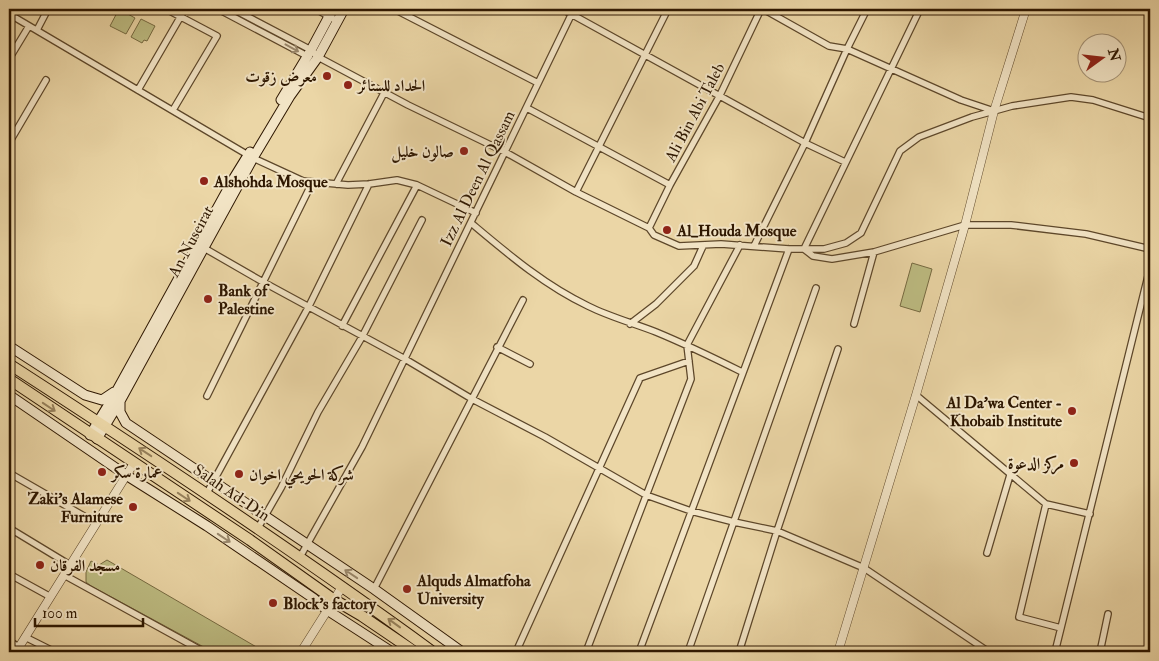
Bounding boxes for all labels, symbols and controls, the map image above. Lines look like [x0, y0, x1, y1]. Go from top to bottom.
north arrow [1076, 32, 1126, 82]
one-way arrow [285, 44, 299, 54]
text: N [1104, 46, 1124, 63]
street label: Ali Bin Abi Taleb [660, 60, 729, 166]
place label: معرض زقوت [245, 67, 317, 87]
marker: معرض زقوت [321, 70, 333, 82]
place label: الحداد للستائر [356, 76, 425, 96]
marker: الحداد للستائر [342, 79, 354, 91]
street label: Izz Al Deen Al Qassam [436, 107, 520, 250]
place label: صالون خليل [391, 142, 454, 163]
marker: صالون خليل [458, 145, 470, 157]
place label: Alshohda Mosque [213, 172, 328, 193]
marker: Alshohda Mosque [198, 175, 210, 187]
street label: An Nuseirat [163, 202, 218, 282]
place label: Al_Houda Mosque [676, 221, 797, 242]
marker: Al_Houda Mosque [661, 224, 673, 236]
place label: Bank of Palestine [218, 281, 274, 319]
marker: Bank of Palestine [202, 293, 214, 305]
place label: Al Da'wa Center - Khobaib Institute [945, 393, 1062, 431]
one-way arrow [42, 401, 56, 412]
marker: Al Da'wa Center - Khobaib Institute [1066, 405, 1078, 417]
one-way arrow [138, 447, 152, 457]
place label: مركز الدعوة [1008, 454, 1064, 475]
marker: مركز الدعوة [1068, 457, 1080, 469]
street label: Salah Ad-Din [189, 460, 274, 526]
place label: عمارة سكر [110, 463, 162, 483]
place label: شركة الحويحي اخوان [249, 465, 354, 489]
marker: عمارة سكر [96, 466, 108, 478]
marker: شركة الحويحي اخوان [233, 468, 245, 480]
place label: Zaki's Alamese Furniture [28, 489, 123, 527]
one-way arrow [177, 492, 191, 502]
marker: Zaki's Alamese Furniture [127, 501, 139, 513]
one-way arrow [217, 533, 231, 543]
place label: مسجد الفرقان [50, 556, 120, 576]
marker: مسجد الفرقان [34, 559, 46, 571]
one-way arrow [344, 568, 358, 579]
place label: Alquds Almatfoha University [416, 571, 531, 610]
marker: Alquds Almatfoha University [401, 583, 413, 595]
place label: Block's factory [283, 594, 377, 615]
scale bar [35, 596, 142, 628]
marker: Block's factory [267, 597, 279, 609]
text: 100 m [42, 604, 78, 623]
one-way arrow [388, 618, 401, 629]

